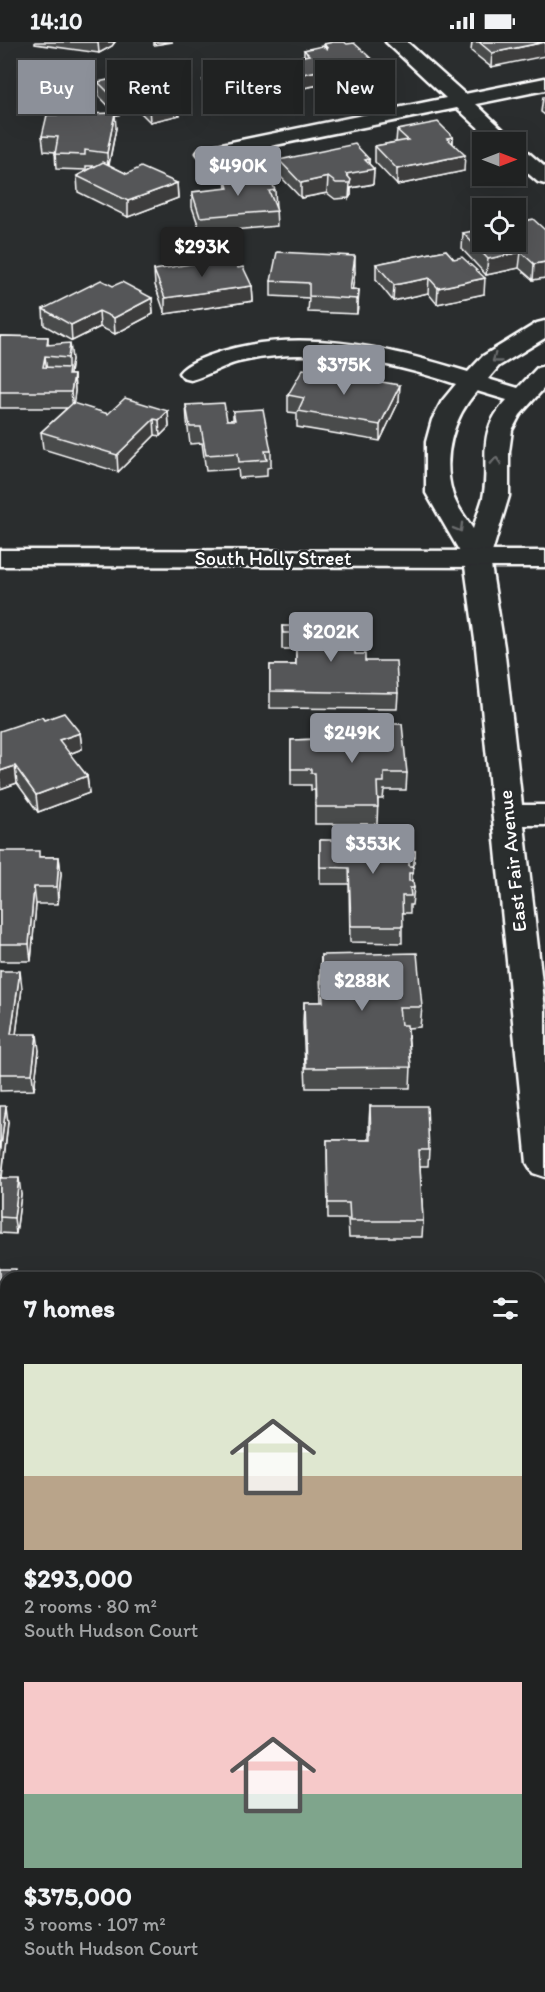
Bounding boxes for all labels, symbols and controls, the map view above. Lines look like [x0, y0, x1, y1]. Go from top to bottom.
text: 14:10 [30, 8, 83, 35]
chip: Buy [18, 60, 95, 114]
chip: Rent [107, 60, 191, 114]
chip: Filters [203, 60, 303, 114]
chip: New [315, 60, 395, 114]
north arrow [472, 132, 526, 186]
map controls [472, 132, 526, 252]
pin: $490K [196, 146, 280, 197]
text: $490K [209, 153, 267, 177]
button: locate [472, 198, 526, 252]
pin: $293K [160, 227, 244, 278]
text: $293K [175, 234, 229, 258]
pin: $375K [302, 345, 386, 396]
text: $375K [317, 352, 371, 376]
one-way arrow [491, 352, 502, 363]
one-way arrow [489, 457, 502, 466]
one-way arrow [452, 522, 463, 532]
street label: South Holly Street [194, 546, 352, 570]
pin: $202K [289, 612, 373, 663]
text: $202K [303, 619, 359, 643]
pin: $249K [310, 713, 394, 764]
text: $249K [324, 720, 380, 744]
street label: East Fair Avenue [493, 789, 531, 933]
pin: $353K [331, 824, 415, 875]
text: $353K [345, 831, 401, 855]
pin: $288K [320, 961, 404, 1012]
text: $288K [334, 968, 390, 992]
text: 7 homes [24, 1292, 115, 1324]
icon: filters [489, 1292, 522, 1325]
icon: home [219, 1403, 327, 1511]
text: $293,000 [24, 1562, 133, 1594]
text: 2 rooms · 80 m² [24, 1594, 157, 1618]
text: South Hudson Court [24, 1618, 198, 1642]
icon: home [219, 1721, 327, 1829]
text: $375,000 [24, 1880, 132, 1912]
text: 3 rooms · 107 m² [24, 1912, 166, 1936]
text: South Hudson Court [24, 1936, 198, 1960]

